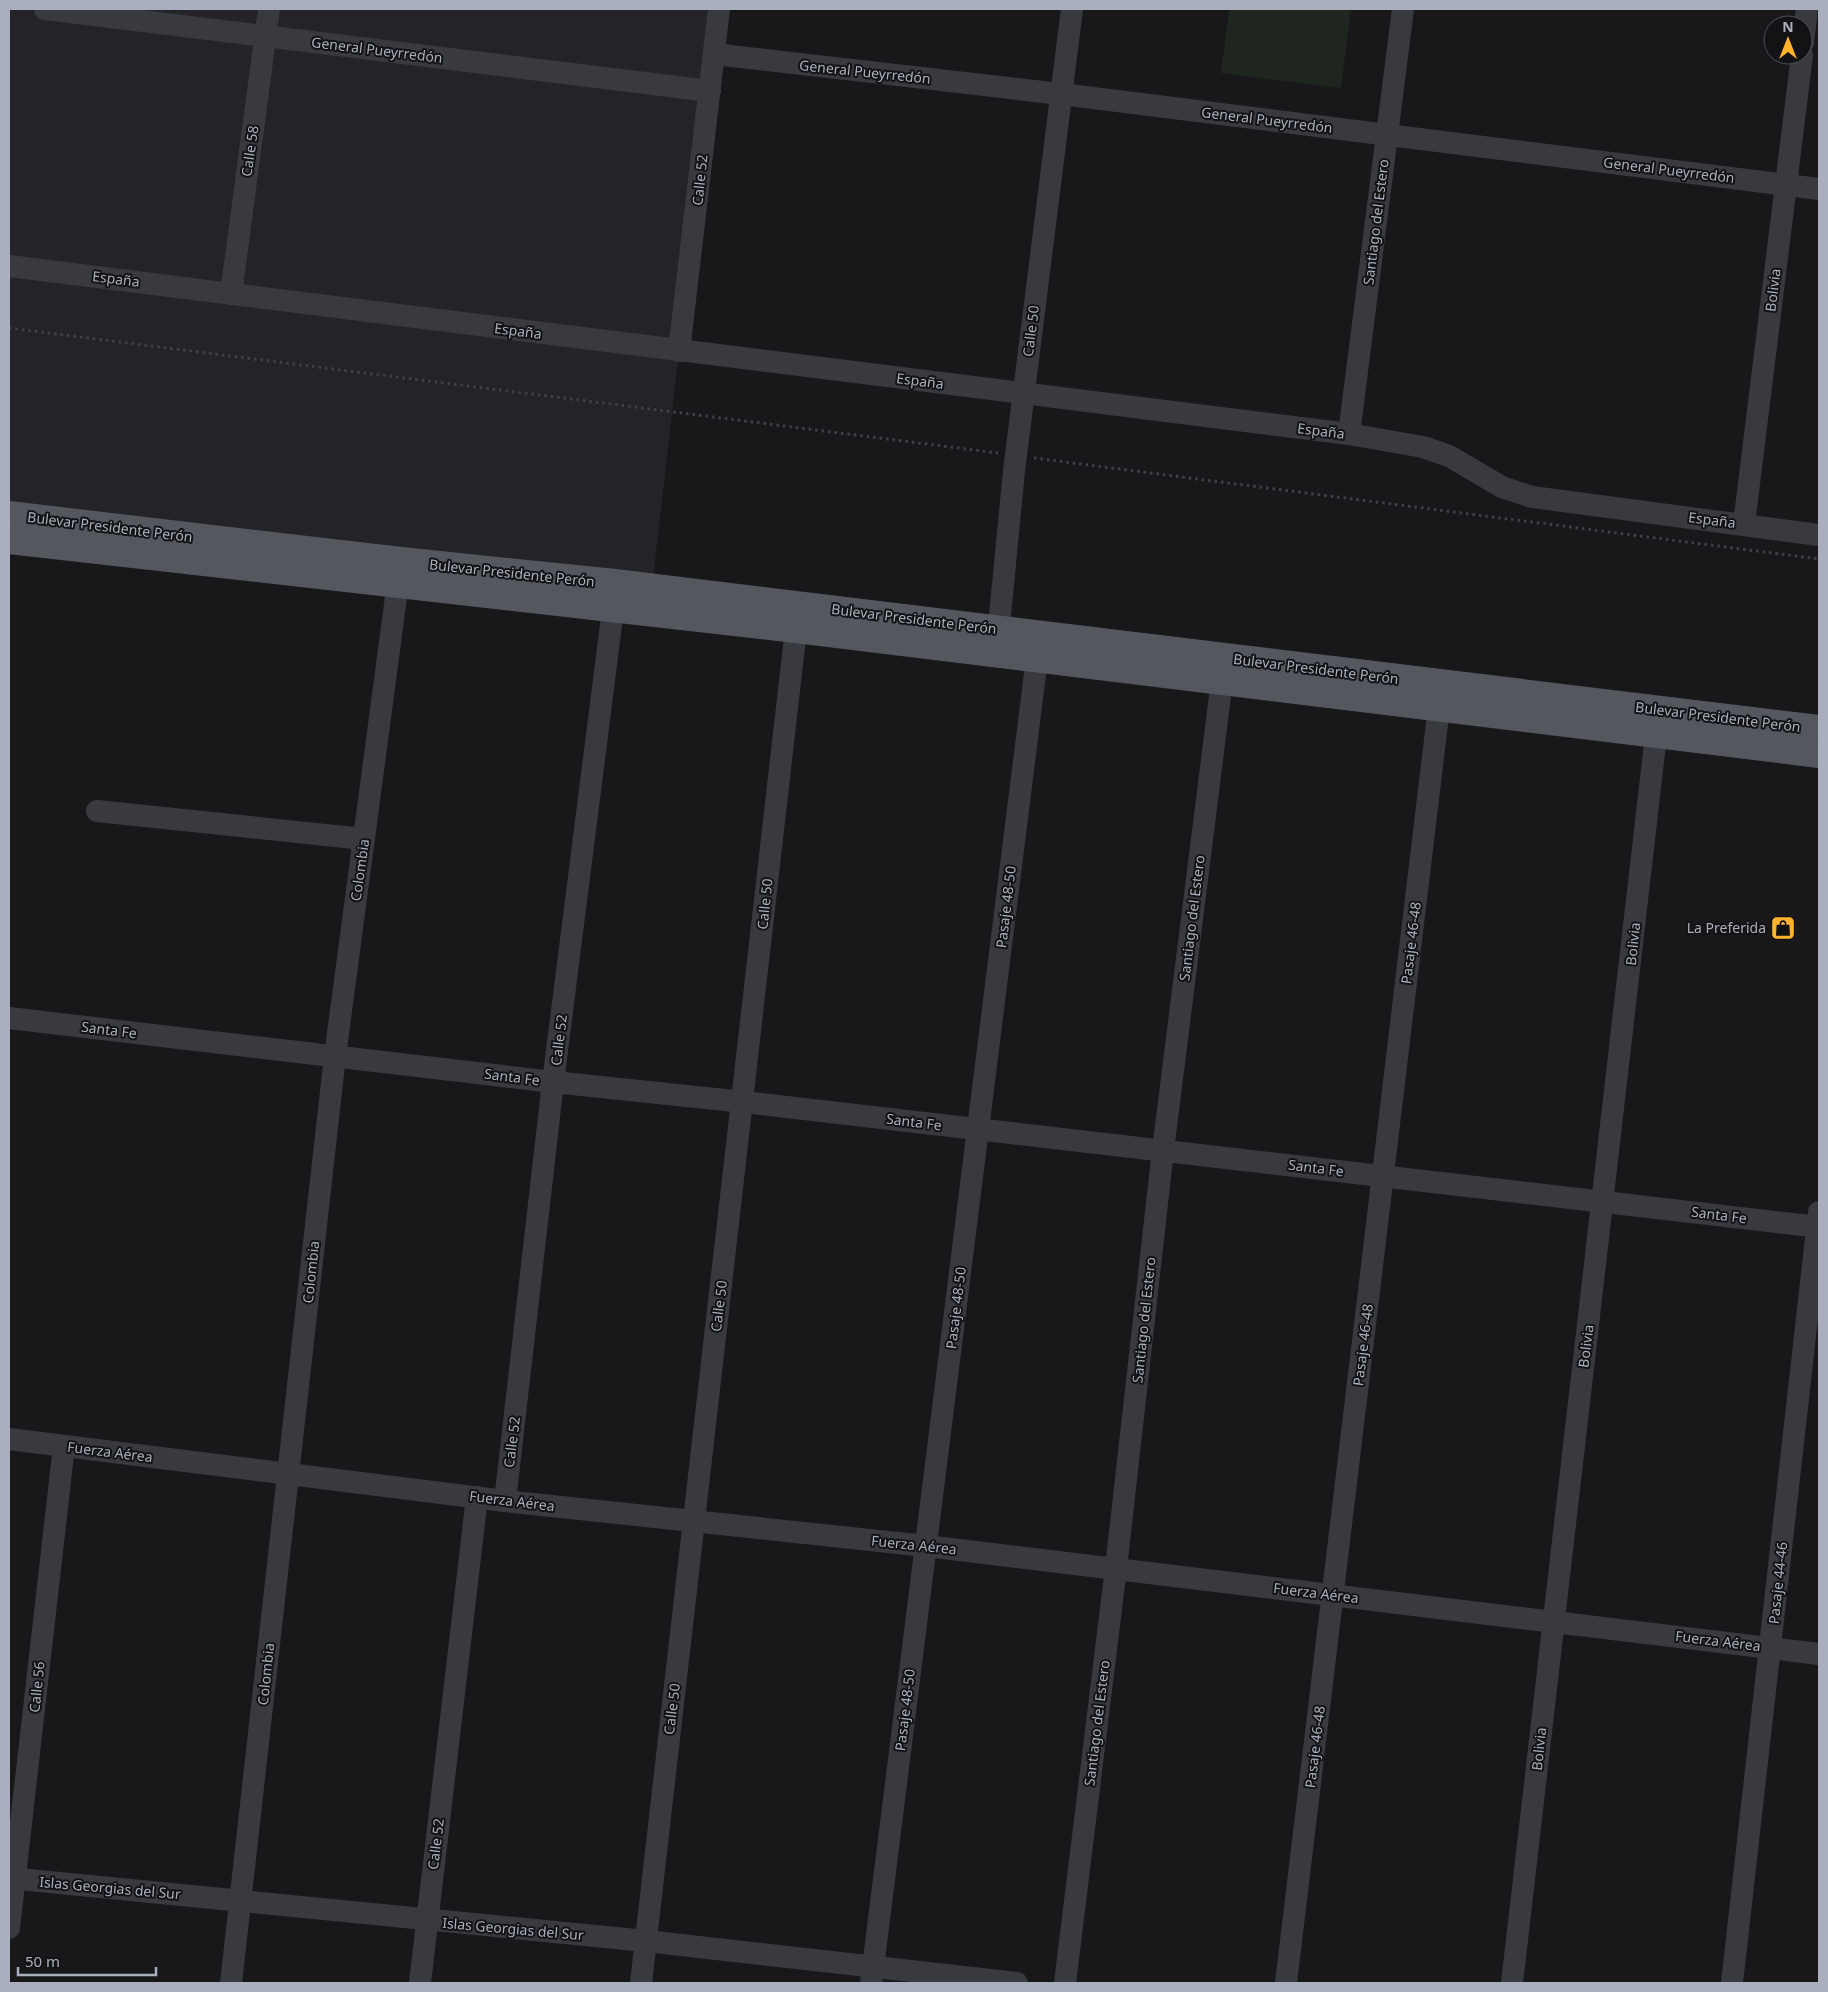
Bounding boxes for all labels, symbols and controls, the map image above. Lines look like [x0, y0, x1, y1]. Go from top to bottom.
north arrow [1763, 15, 1813, 65]
text: N [1782, 17, 1794, 36]
street label: General Pueyrredón [310, 32, 444, 67]
street label: General Pueyrredón [798, 55, 932, 88]
street label: General Pueyrredón [1200, 102, 1334, 137]
street label: Calle 58 [237, 124, 262, 178]
street label: General Pueyrredón [1602, 152, 1736, 187]
street label: Calle 52 [687, 153, 712, 207]
street label: Santiago del Estero [1358, 158, 1393, 286]
street label: España [91, 266, 141, 291]
street label: Bolivia [1760, 267, 1785, 313]
street label: Calle 50 [1018, 304, 1043, 358]
street label: España [493, 318, 543, 343]
street label: España [895, 368, 945, 393]
street label: España [1296, 418, 1346, 443]
street label: Bulevar Presidente Perón [26, 507, 194, 546]
street label: España [1687, 507, 1737, 532]
street label: Bulevar Presidente Perón [428, 554, 596, 591]
street label: Bulevar Presidente Perón [830, 599, 998, 638]
street label: Bulevar Presidente Perón [1232, 649, 1400, 688]
street label: Bulevar Presidente Perón [1634, 697, 1802, 736]
street label: Colombia [346, 838, 373, 902]
street label: Santiago del Estero [1174, 854, 1209, 982]
street label: Pasaje 48-50 [991, 865, 1020, 949]
street label: Calle 50 [752, 877, 777, 931]
street label: Pasaje 46-48 [1396, 901, 1425, 985]
shop icon: La Preferida [1770, 915, 1796, 941]
place label: La Preferida [1687, 918, 1766, 937]
street label: Bolivia [1621, 921, 1644, 967]
street label: Calle 52 [546, 1013, 571, 1067]
street label: Santa Fe [80, 1017, 138, 1042]
street label: Santa Fe [483, 1064, 541, 1089]
street label: Santa Fe [885, 1109, 943, 1134]
street label: Santa Fe [1287, 1155, 1345, 1180]
street label: Santa Fe [1690, 1202, 1748, 1227]
street label: Colombia [298, 1240, 323, 1304]
street label: Santiago del Estero [1127, 1256, 1160, 1384]
street label: Pasaje 48-50 [941, 1266, 970, 1350]
street label: Calle 50 [706, 1279, 731, 1333]
street label: Pasaje 46-48 [1348, 1303, 1377, 1387]
street label: Bolivia [1573, 1323, 1598, 1369]
street label: Calle 52 [499, 1415, 524, 1469]
street label: Fuerza Aérea [66, 1437, 154, 1466]
street label: Fuerza Aérea [468, 1486, 556, 1515]
street label: Fuerza Aérea [870, 1531, 958, 1558]
street label: Pasaje 44-46 [1764, 1541, 1791, 1625]
street label: Fuerza Aérea [1272, 1578, 1360, 1607]
street label: Fuerza Aérea [1674, 1626, 1762, 1655]
street label: Colombia [253, 1642, 278, 1706]
street label: Santiago del Estero [1079, 1659, 1114, 1787]
street label: Calle 56 [24, 1660, 49, 1714]
street label: Pasaje 48-50 [890, 1668, 919, 1752]
street label: Calle 50 [659, 1682, 684, 1736]
street label: Pasaje 46-48 [1300, 1705, 1329, 1789]
street label: Bolivia [1527, 1726, 1550, 1772]
street label: Calle 52 [423, 1817, 448, 1871]
street label: Islas Georgias del Sur [39, 1872, 182, 1903]
street label: Islas Georgias del Sur [442, 1913, 585, 1944]
scale bar [18, 1944, 155, 1976]
text: 50 m [25, 1951, 60, 1971]

